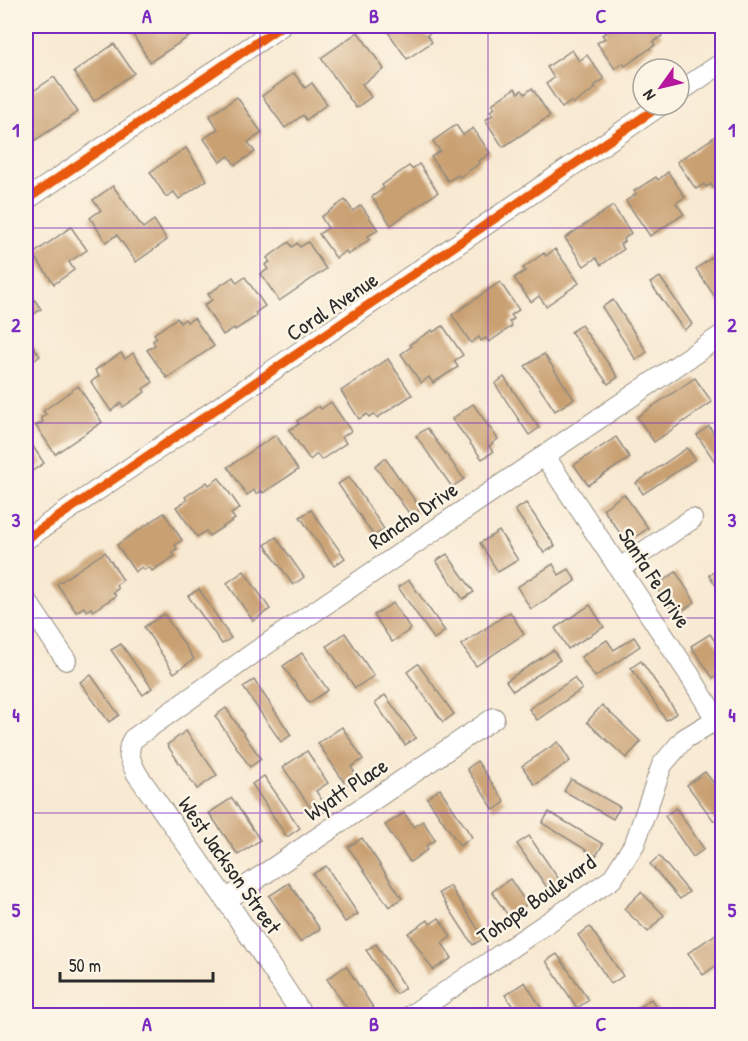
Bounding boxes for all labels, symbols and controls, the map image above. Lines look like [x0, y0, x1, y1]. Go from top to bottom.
text: A [142, 2, 152, 29]
text: B [369, 2, 379, 29]
text: C [596, 2, 607, 29]
north arrow [631, 57, 691, 117]
text: N [637, 85, 660, 105]
text: 1 [12, 116, 20, 143]
text: 1 [728, 116, 736, 143]
street label: Coral Avenue [280, 264, 384, 348]
text: 2 [11, 311, 21, 338]
text: 2 [727, 311, 737, 338]
street label: Rancho Drive [362, 474, 464, 556]
text: 3 [12, 506, 21, 533]
text: 3 [728, 506, 737, 533]
street label: Santa Fe Drive [612, 522, 699, 634]
text: 4 [12, 701, 20, 728]
text: 4 [728, 701, 736, 728]
street label: Wyatt Place [299, 750, 394, 828]
street label: West Jackson Street [171, 790, 289, 940]
street label: Tohope Boulevard [471, 847, 602, 951]
text: 5 [12, 896, 21, 923]
text: 5 [728, 896, 737, 923]
scale bar [60, 945, 213, 983]
text: 50 m [69, 953, 101, 978]
text: A [142, 1010, 152, 1037]
text: B [369, 1010, 379, 1037]
text: C [596, 1010, 607, 1037]

